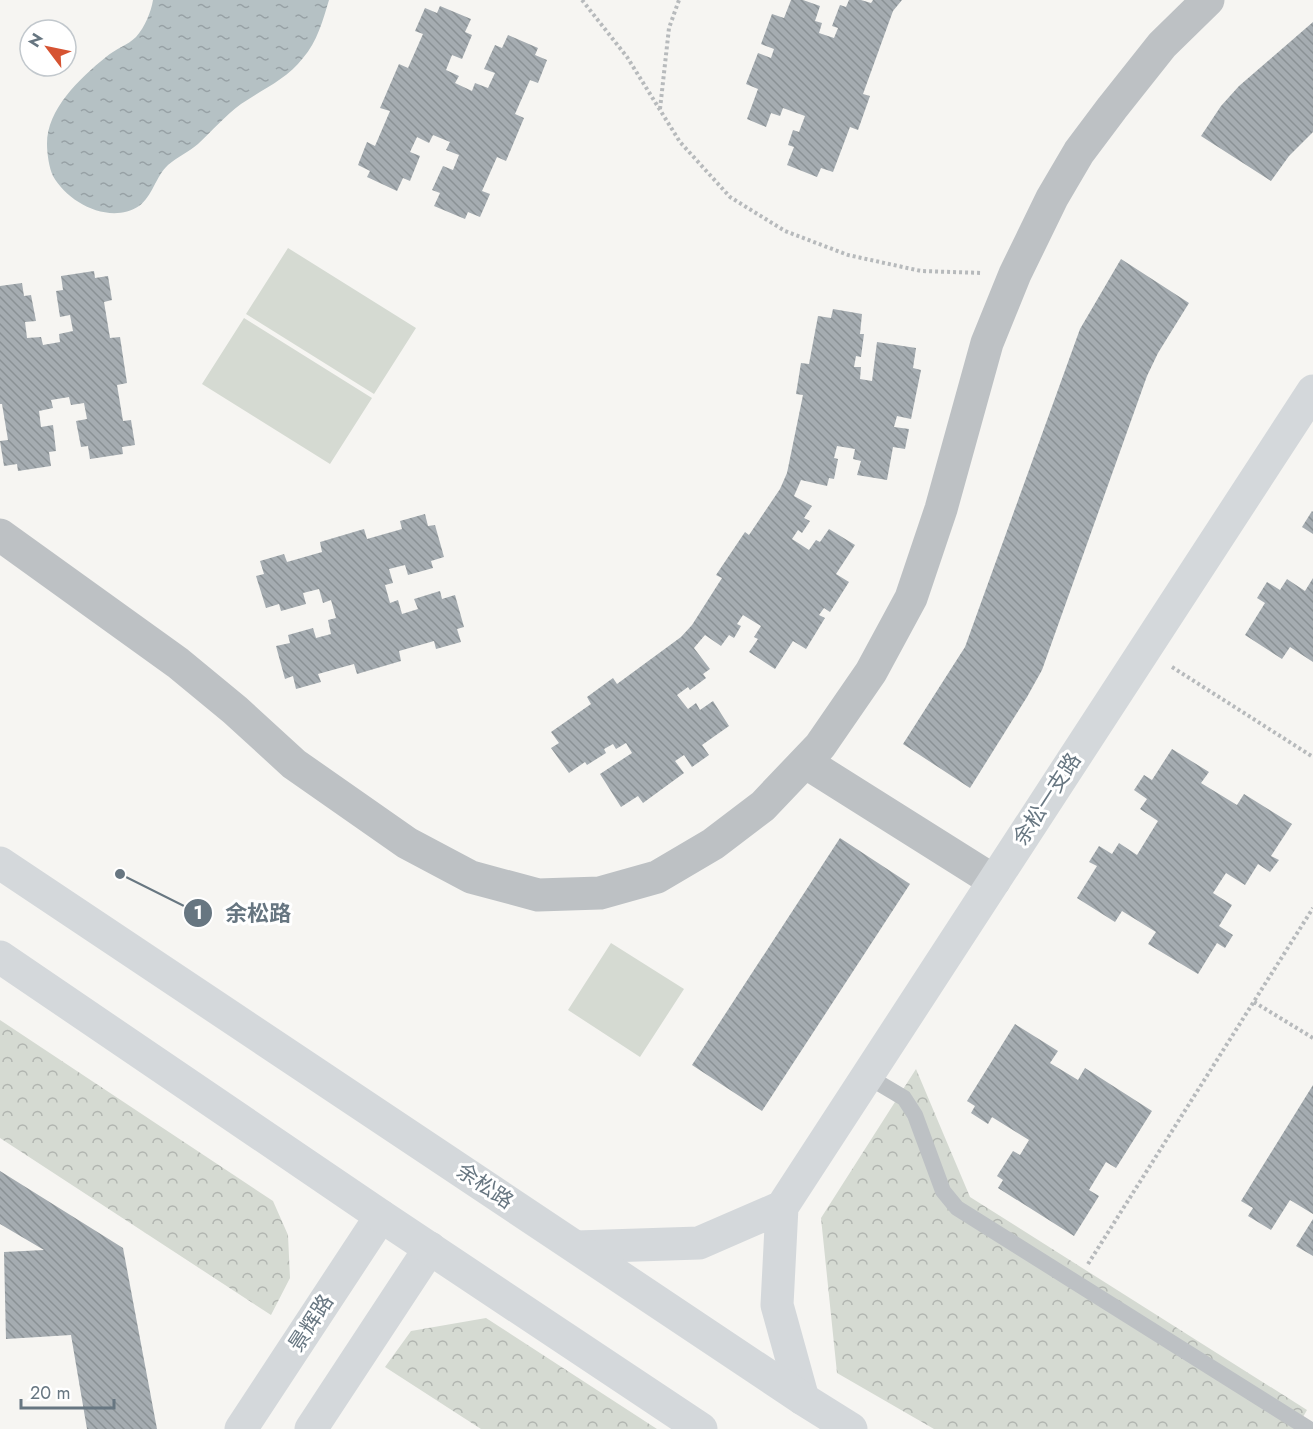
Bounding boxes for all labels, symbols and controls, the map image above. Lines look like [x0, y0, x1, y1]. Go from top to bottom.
north arrow [18, 18, 78, 78]
text: N [23, 29, 49, 52]
street label: 余松一支路 [1006, 747, 1088, 851]
callout: 余松路 [183, 893, 303, 933]
text: 余松路 [225, 897, 291, 929]
text: 1 [193, 900, 203, 926]
street label: 余松路 [450, 1156, 520, 1216]
street label: 景辉路 [281, 1288, 341, 1358]
scale bar [21, 1372, 114, 1410]
text: 20 m [30, 1380, 70, 1406]

